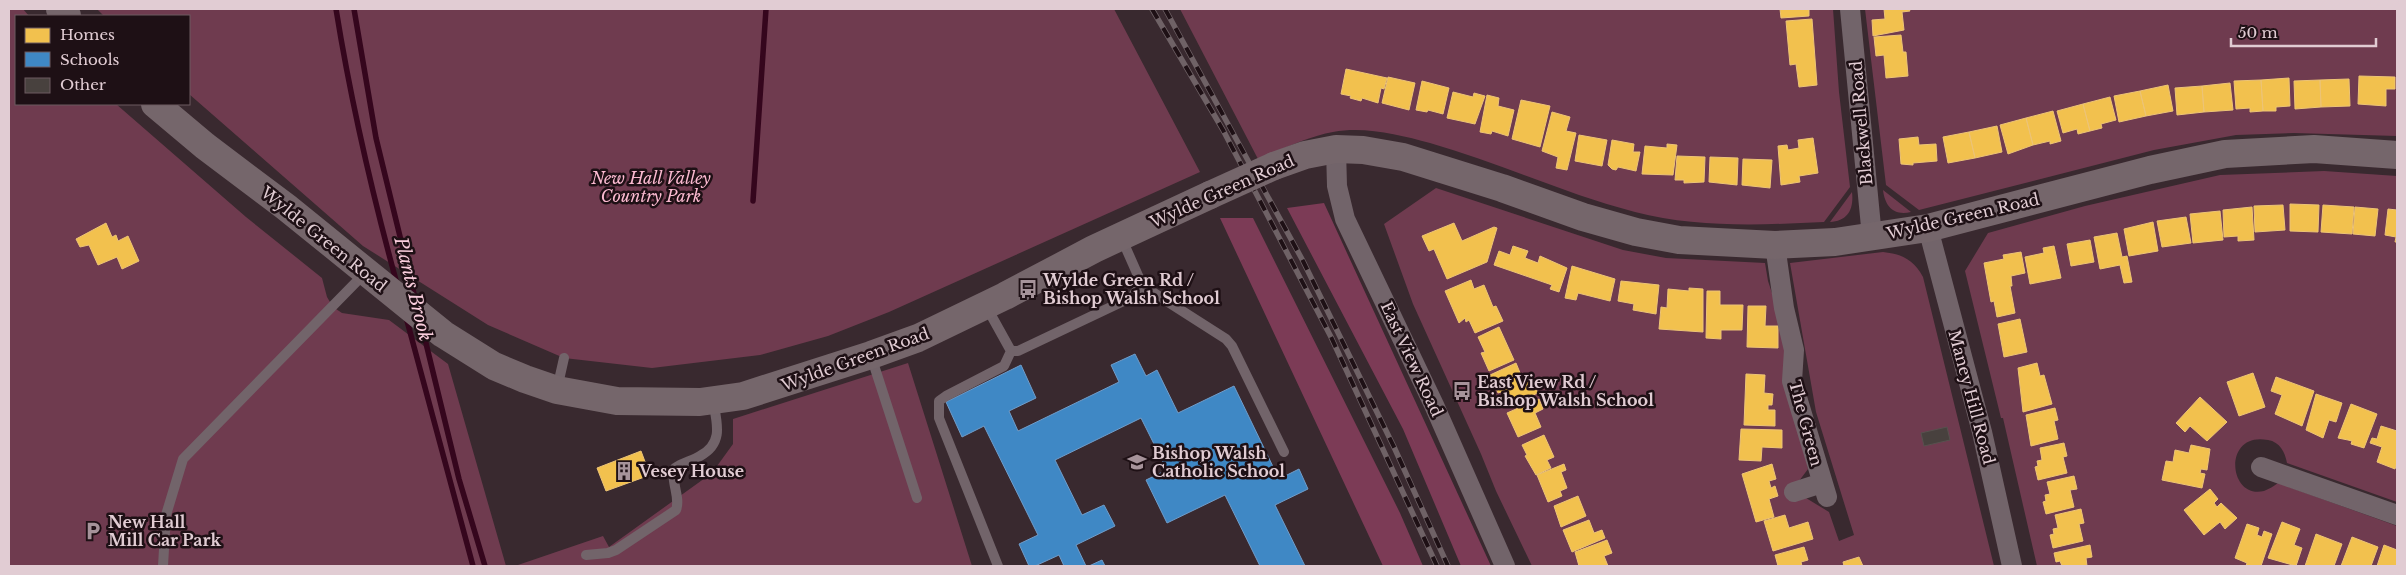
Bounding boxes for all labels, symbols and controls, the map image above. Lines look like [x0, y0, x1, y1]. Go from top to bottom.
legend [15, 15, 190, 105]
scale bar [2231, 15, 2376, 47]
text: 50 m [2238, 23, 2278, 42]
text: Homes [60, 25, 115, 44]
text: Schools [60, 50, 120, 69]
street label: Blackwell Road [1846, 60, 1876, 186]
text: Other [60, 75, 107, 94]
street label: Wylde Green Road [1146, 150, 1297, 232]
park label: New Hall Valley Country Park [590, 168, 712, 206]
street label: Wylde Green Road [256, 182, 391, 296]
street label: Wylde Green Road [1884, 189, 2041, 244]
water label: Plants Brook [389, 234, 437, 343]
place label: Wylde Green Rd / Bishop Walsh School [1042, 270, 1220, 308]
bus stop icon: Wylde Green Rd / Bishop Walsh School [1017, 278, 1039, 300]
street label: East View Road [1377, 298, 1448, 420]
street label: Wylde Green Road [777, 323, 932, 395]
street label: Maney Hill Road [1944, 328, 2000, 467]
place label: East View Rd / Bishop Walsh School [1477, 372, 1654, 410]
street label: The Green [1785, 378, 1827, 468]
bus stop icon: East View Rd / Bishop Walsh School [1451, 380, 1473, 402]
place label: Bishop Walsh Catholic School [1152, 443, 1285, 481]
school or university icon: Bishop Walsh Catholic School [1126, 451, 1148, 473]
building icon: Vesey House [613, 460, 635, 482]
place label: Vesey House [638, 461, 744, 481]
place label: New Hall Mill Car Park [108, 512, 221, 550]
parking icon: New Hall Mill Car Park [82, 520, 104, 542]

